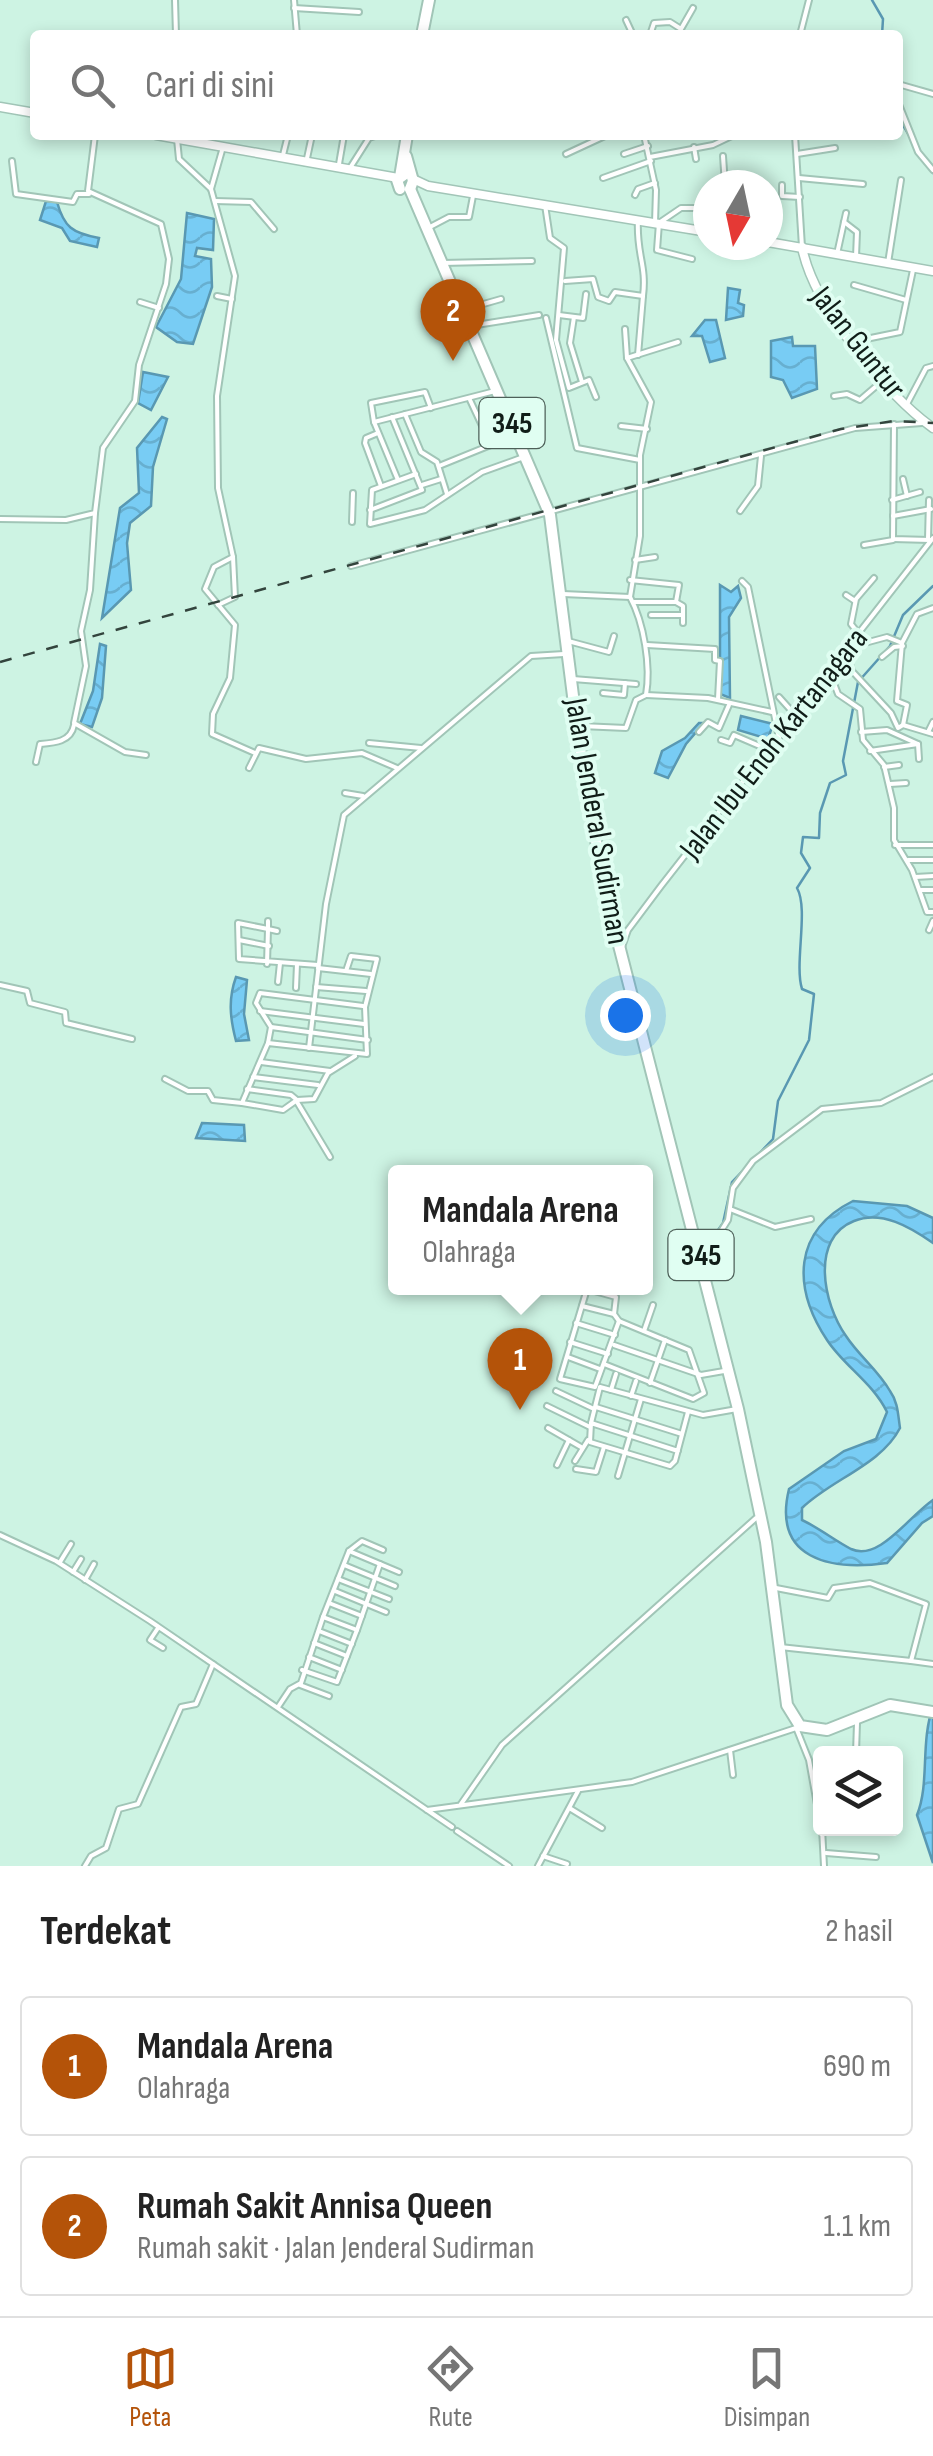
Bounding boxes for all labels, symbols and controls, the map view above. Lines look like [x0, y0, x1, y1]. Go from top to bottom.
search box [30, 30, 903, 140]
icon: search [65, 58, 120, 113]
text: Cari di sini [145, 63, 274, 108]
north arrow [693, 170, 783, 260]
pin: 2 [420, 278, 486, 361]
street label: Jalan Guntur [801, 278, 914, 407]
road number: 345 [480, 398, 544, 448]
street label: Jalan Ibu Enoh Kartanagara [671, 620, 877, 868]
street label: Jalan Jenderal Sudirman [555, 694, 637, 947]
your location [600, 990, 651, 1041]
popup [388, 1165, 653, 1295]
text: Mandala Arena [422, 1188, 619, 1233]
road number: 345 [668, 1230, 734, 1280]
text: Olahraga [422, 1233, 516, 1272]
pin: 1 [488, 1328, 552, 1410]
map controls [813, 1746, 903, 1836]
button: layers [813, 1746, 903, 1836]
text: Terdekat [40, 1906, 171, 1957]
text: 2 hasil [825, 1912, 893, 1951]
text: Mandala Arena [137, 2024, 333, 2069]
text: 1 [68, 2047, 81, 2086]
text: 690 m [823, 2047, 891, 2086]
text: Olahraga [137, 2069, 230, 2108]
text: Rumah Sakit Annisa Queen [137, 2184, 493, 2229]
text: 2 [67, 2207, 82, 2246]
text: 1.1 km [824, 2207, 891, 2246]
text: Rumah sakit · Jalan Jenderal Sudirman [137, 2229, 534, 2268]
tab: Peta [123, 2341, 178, 2434]
tab: Rute [423, 2341, 478, 2434]
tab: Disimpan [724, 2341, 810, 2434]

